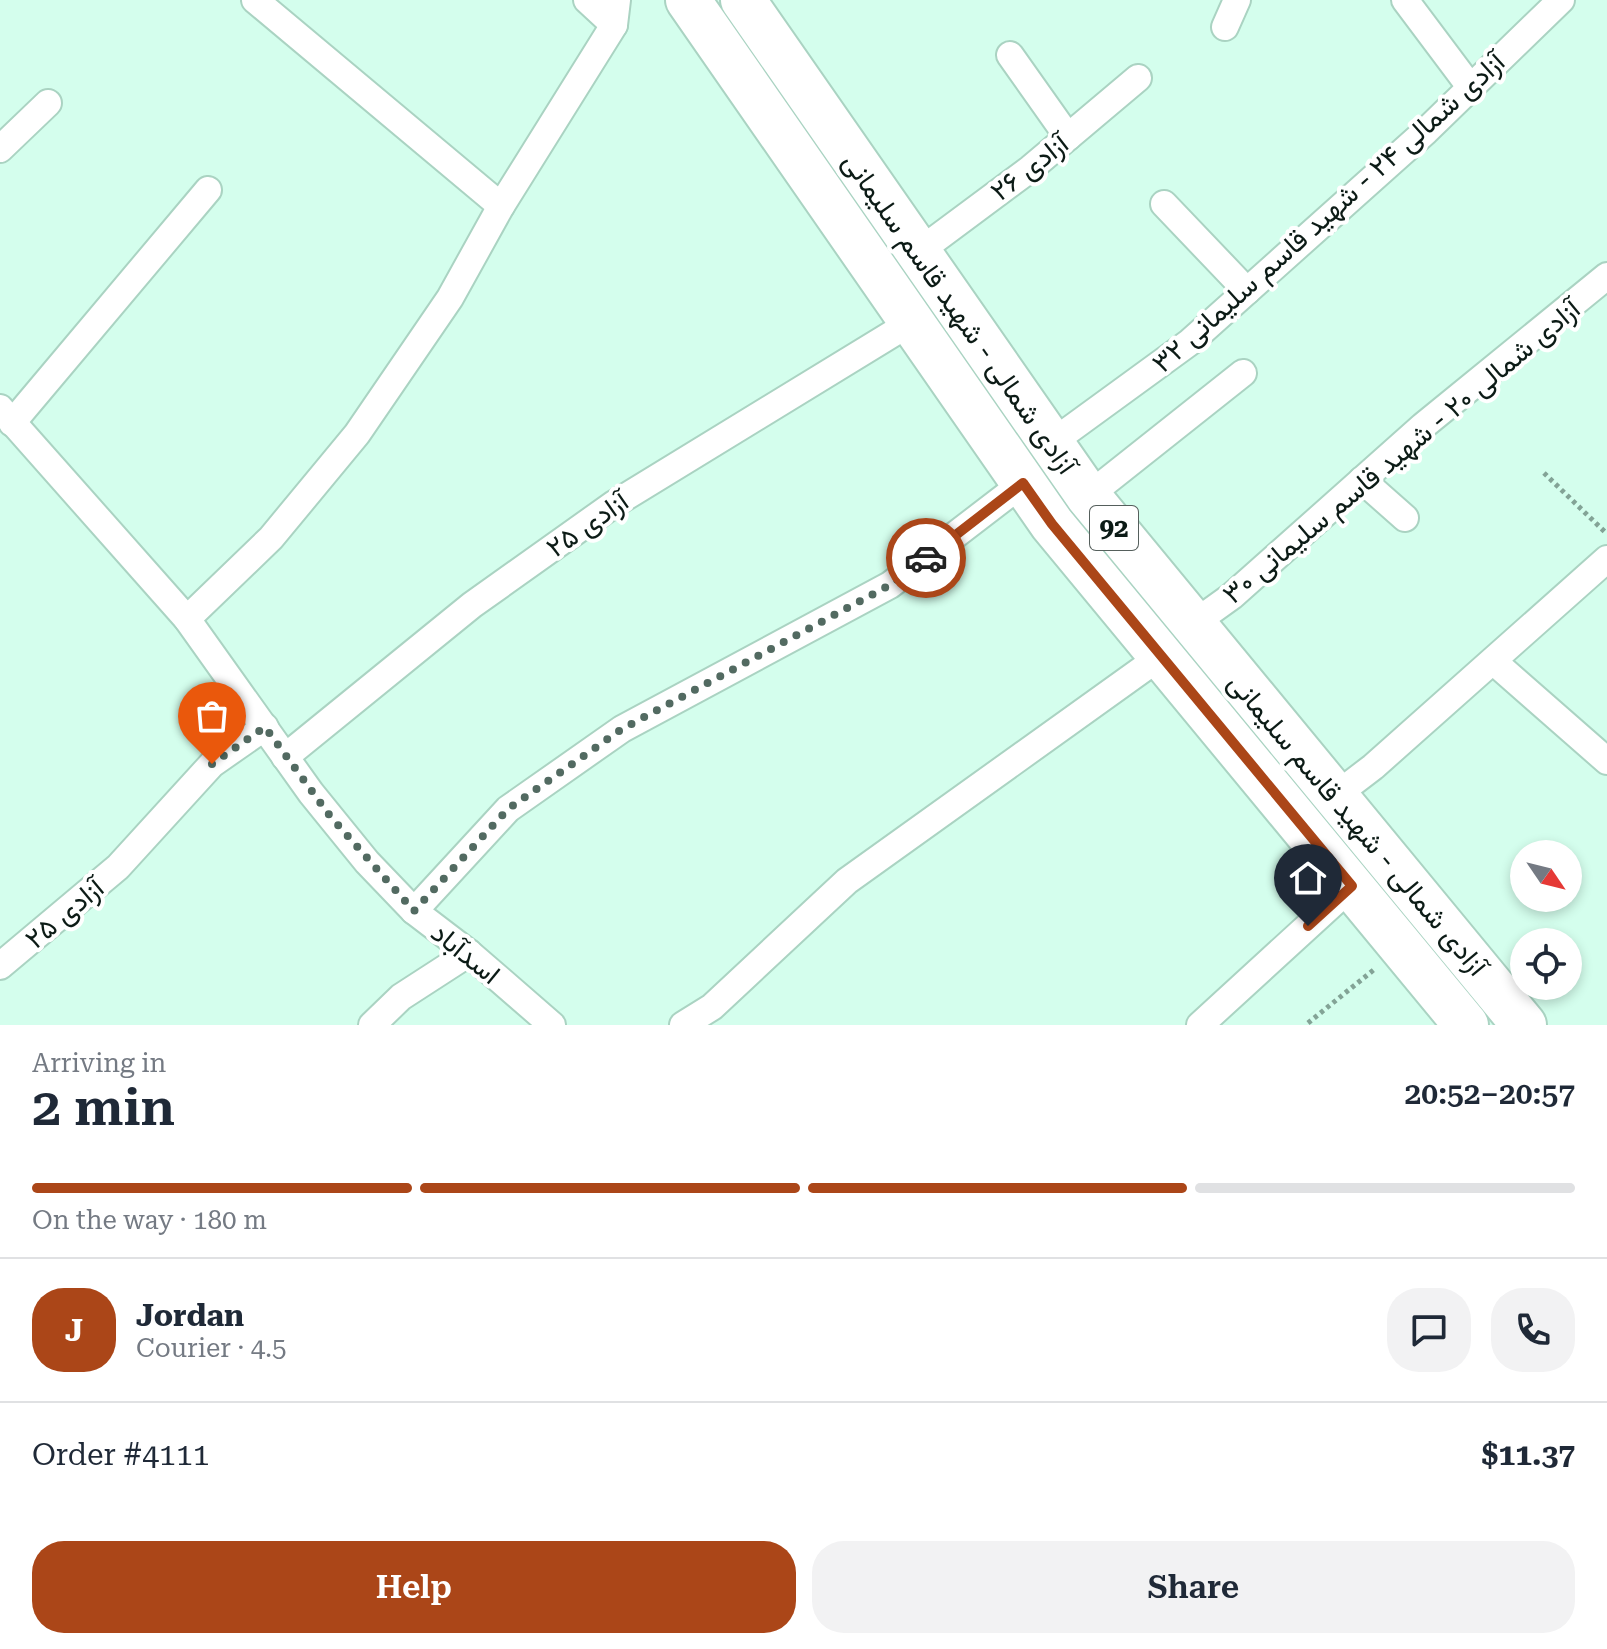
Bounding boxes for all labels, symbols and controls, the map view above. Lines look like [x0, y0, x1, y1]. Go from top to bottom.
street label: آزادی شمالی ۲۴ - شهید قاسم سلیمانی ۳۲ [1145, 44, 1515, 381]
street label: آزادی ۲۶ [984, 125, 1077, 209]
street label: آزادی شمالی - شهید قاسم سلیمانی [834, 146, 1085, 484]
street label: آزادی شمالی ۲۰ - شهید قاسم سلیمانی ۳۰ [1216, 291, 1590, 612]
street label: آزادی ۲۵ [540, 483, 637, 565]
road number: 92 [1090, 506, 1138, 550]
courier [886, 518, 966, 598]
icon: car [904, 536, 948, 580]
street label: آزادی شمالی - شهید قاسم سلیمانی [1220, 666, 1496, 986]
pin [178, 682, 246, 764]
icon: bag [190, 694, 234, 738]
north arrow [1510, 840, 1582, 912]
map controls [1510, 840, 1582, 1000]
pin [1274, 844, 1342, 926]
icon: home [1286, 856, 1330, 900]
street label: آزادی ۲۵ [18, 870, 113, 956]
street label: اسدآباد [425, 916, 507, 991]
button: locate [1510, 928, 1582, 1000]
text: Arriving in [32, 1048, 166, 1078]
text: 20:52–20:57 [1405, 1076, 1575, 1111]
text: 2 min [32, 1077, 175, 1138]
text: On the way · 180 m [32, 1205, 267, 1235]
button: chat [1387, 1288, 1471, 1372]
button: phone [1491, 1288, 1575, 1372]
text: Jordan [136, 1298, 244, 1333]
text: J [65, 1313, 83, 1348]
text: Courier · 4.5 [136, 1333, 286, 1363]
text: Order #4111 [32, 1437, 210, 1472]
text: $11.37 [1482, 1437, 1575, 1472]
button: Help [32, 1541, 796, 1633]
button: Share [812, 1541, 1575, 1633]

